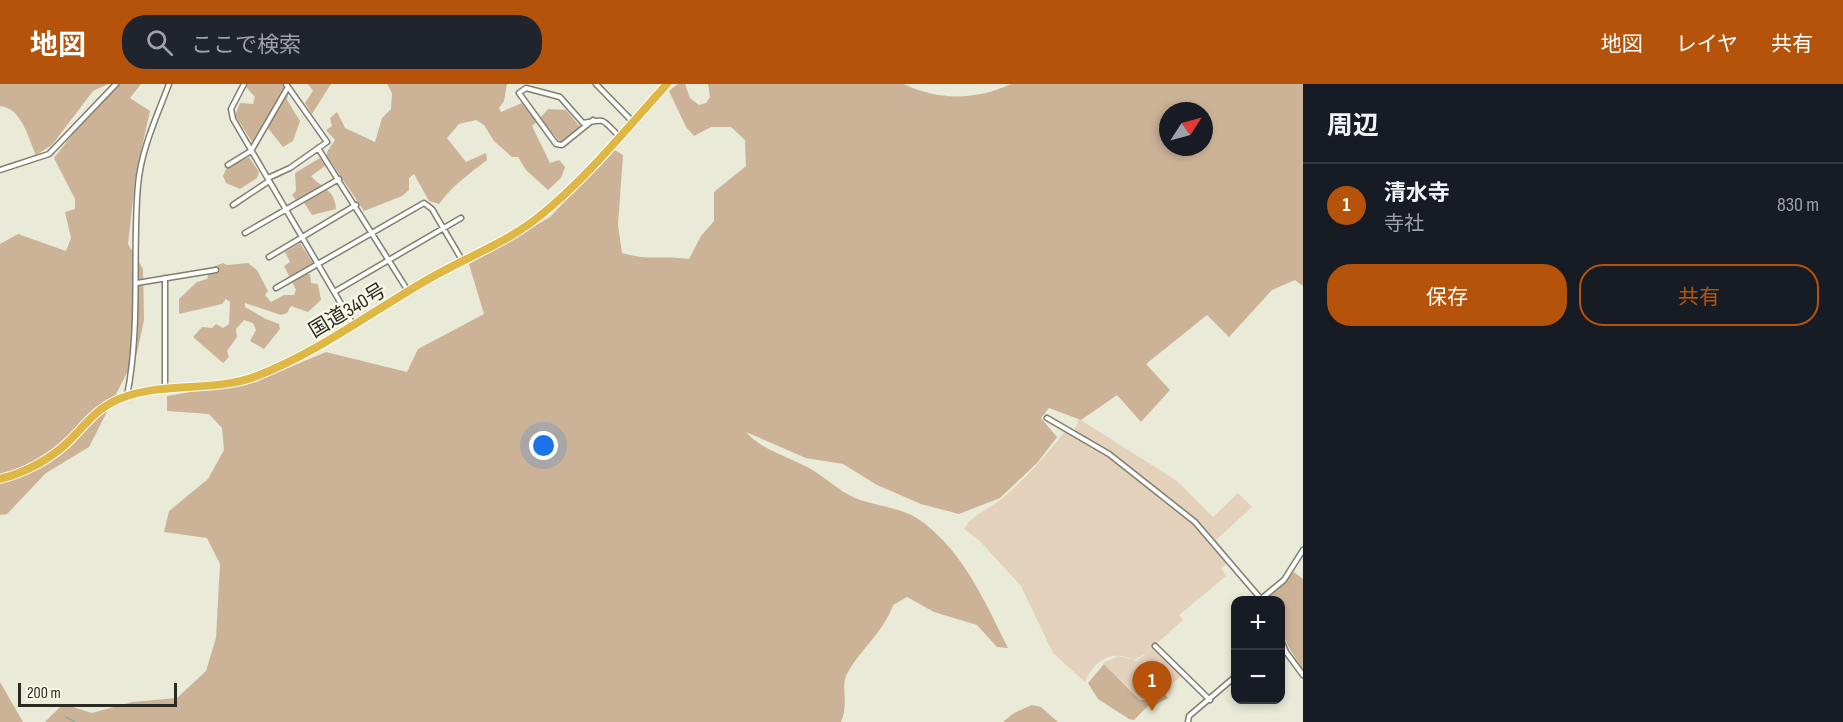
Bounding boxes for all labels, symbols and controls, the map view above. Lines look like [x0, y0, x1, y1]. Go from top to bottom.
search box [122, 15, 542, 69]
icon: search [143, 26, 176, 59]
text: 地図 [30, 29, 86, 62]
text: ここで検索 [191, 32, 301, 59]
text: 地図 [1601, 32, 1643, 57]
text: レイヤ [1676, 32, 1738, 57]
text: 共有 [1771, 32, 1813, 57]
north arrow [1159, 102, 1213, 156]
text: 周辺 [1327, 111, 1379, 142]
text: 清水寺 [1384, 180, 1450, 207]
text: 1 [1343, 193, 1350, 217]
text: 830 m [1777, 193, 1819, 217]
text: 寺社 [1384, 212, 1424, 236]
button: 保存 [1327, 264, 1567, 326]
button: 共有 [1579, 264, 1819, 326]
street label: 国道340号 [305, 279, 390, 343]
your location [529, 431, 558, 460]
map controls [1231, 596, 1285, 704]
button: + [1231, 596, 1285, 650]
button: − [1231, 650, 1285, 704]
pin: 1 [1132, 662, 1172, 711]
scale bar [18, 680, 177, 708]
text: 200 m [27, 684, 61, 703]

